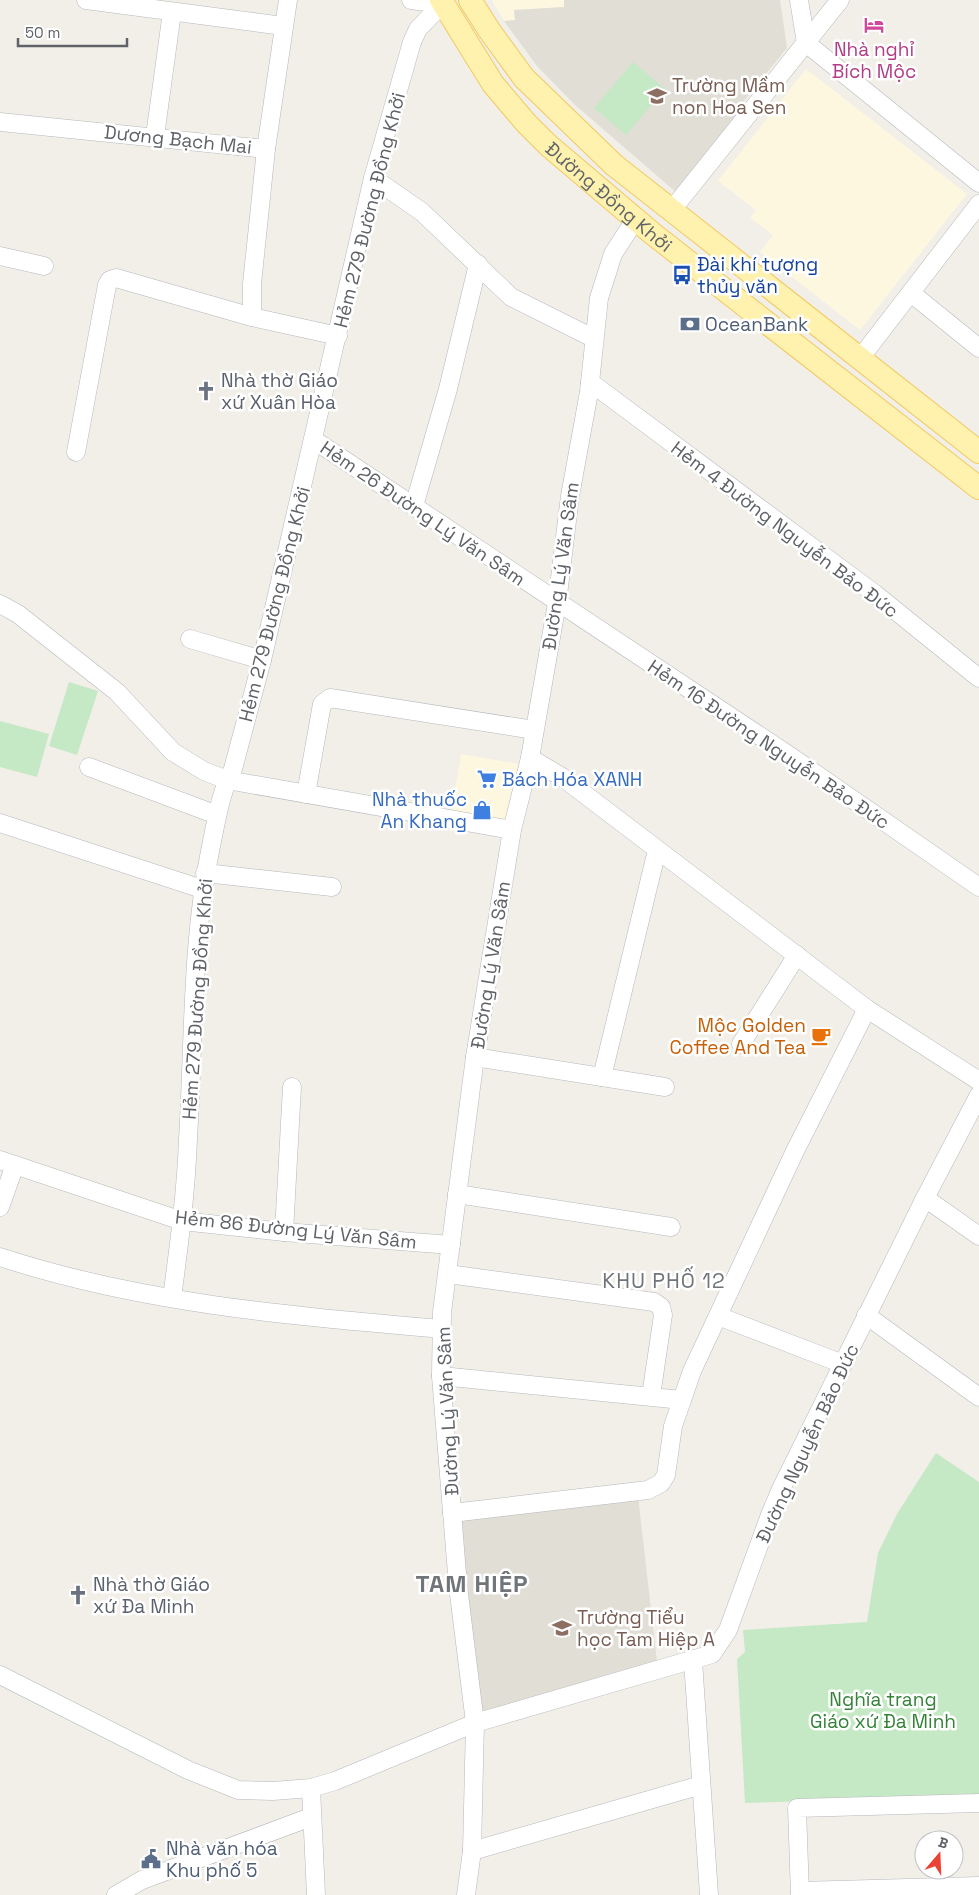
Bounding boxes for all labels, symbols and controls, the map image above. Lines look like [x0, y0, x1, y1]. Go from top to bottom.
hotel icon: Nhà nghỉ Bích Mộc [863, 14, 885, 36]
scale bar [18, 15, 126, 47]
text: 50 m [25, 23, 60, 42]
place label: Nhà nghỉ Bích Mộc [832, 37, 916, 84]
place label: Trường Mầm non Hoa Sen [672, 73, 786, 120]
school or university icon: Trường Mầm non Hoa Sen [646, 85, 668, 107]
street label: Hẻm 279 Đường Đồng Khởi [328, 90, 411, 330]
street label: Dương Bạch Mai [103, 119, 253, 160]
street label: Đường Đồng Khởi [540, 136, 677, 258]
place label: Đài khí tượng thủy văn [697, 252, 818, 299]
bus stop icon: Đài khí tượng thủy văn [671, 264, 693, 286]
place label: OceanBank [705, 312, 808, 337]
bank icon: OceanBank [679, 313, 701, 335]
place label: Nhà thờ Giáo xứ Xuân Hòa [221, 368, 338, 415]
church icon: Nhà thờ Giáo xứ Xuân Hòa [195, 380, 217, 402]
street label: Hẻm 26 Đường Lý Văn Sâm [315, 435, 530, 592]
street label: Hẻm 4 Đường Nguyễn Bảo Đức [666, 436, 904, 623]
street label: Đường Lý Văn Sâm [536, 480, 585, 652]
street label: Hẻm 279 Đường Đồng Khởi [233, 484, 316, 724]
street label: Hẻm 16 Đường Nguyễn Bảo Đức [643, 654, 894, 835]
place label: Bách Hóa XANH [502, 767, 642, 792]
supermarket icon: Bách Hóa XANH [476, 768, 498, 790]
place label: Nhà thuốc An Khang [372, 787, 467, 834]
shop icon: Nhà thuốc An Khang [471, 799, 493, 821]
street label: Hẻm 279 Đường Đồng Khởi [177, 878, 218, 1121]
street label: Đường Lý Văn Sâm [465, 879, 516, 1051]
place label: Mộc Golden Coffee And Tea [670, 1013, 806, 1060]
cafe icon: Mộc Golden Coffee And Tea [810, 1025, 832, 1047]
street label: Hẻm 86 Đường Lý Văn Sâm [174, 1204, 418, 1255]
district label: KHU PHỐ 12 [602, 1266, 726, 1294]
street label: Đường Lý Văn Sâm [431, 1326, 464, 1496]
street label: Đường Nguyễn Bảo Đức [750, 1340, 865, 1547]
district label: TAM HIỆP [416, 1568, 528, 1599]
place label: Nhà thờ Giáo xứ Đa Minh [93, 1572, 210, 1619]
church icon: Nhà thờ Giáo xứ Đa Minh [67, 1584, 89, 1606]
place label: Trường Tiểu học Tam Hiệp A [577, 1605, 715, 1652]
school or university icon: Trường Tiểu học Tam Hiệp A [551, 1617, 573, 1639]
park label: Nghĩa trang Giáo xứ Đa Minh [810, 1687, 956, 1734]
north arrow [914, 1830, 964, 1880]
text: B [936, 1833, 951, 1853]
place label: Nhà văn hóa Khu phố 5 [166, 1836, 278, 1883]
public building icon: Nhà văn hóa Khu phố 5 [140, 1848, 162, 1870]

